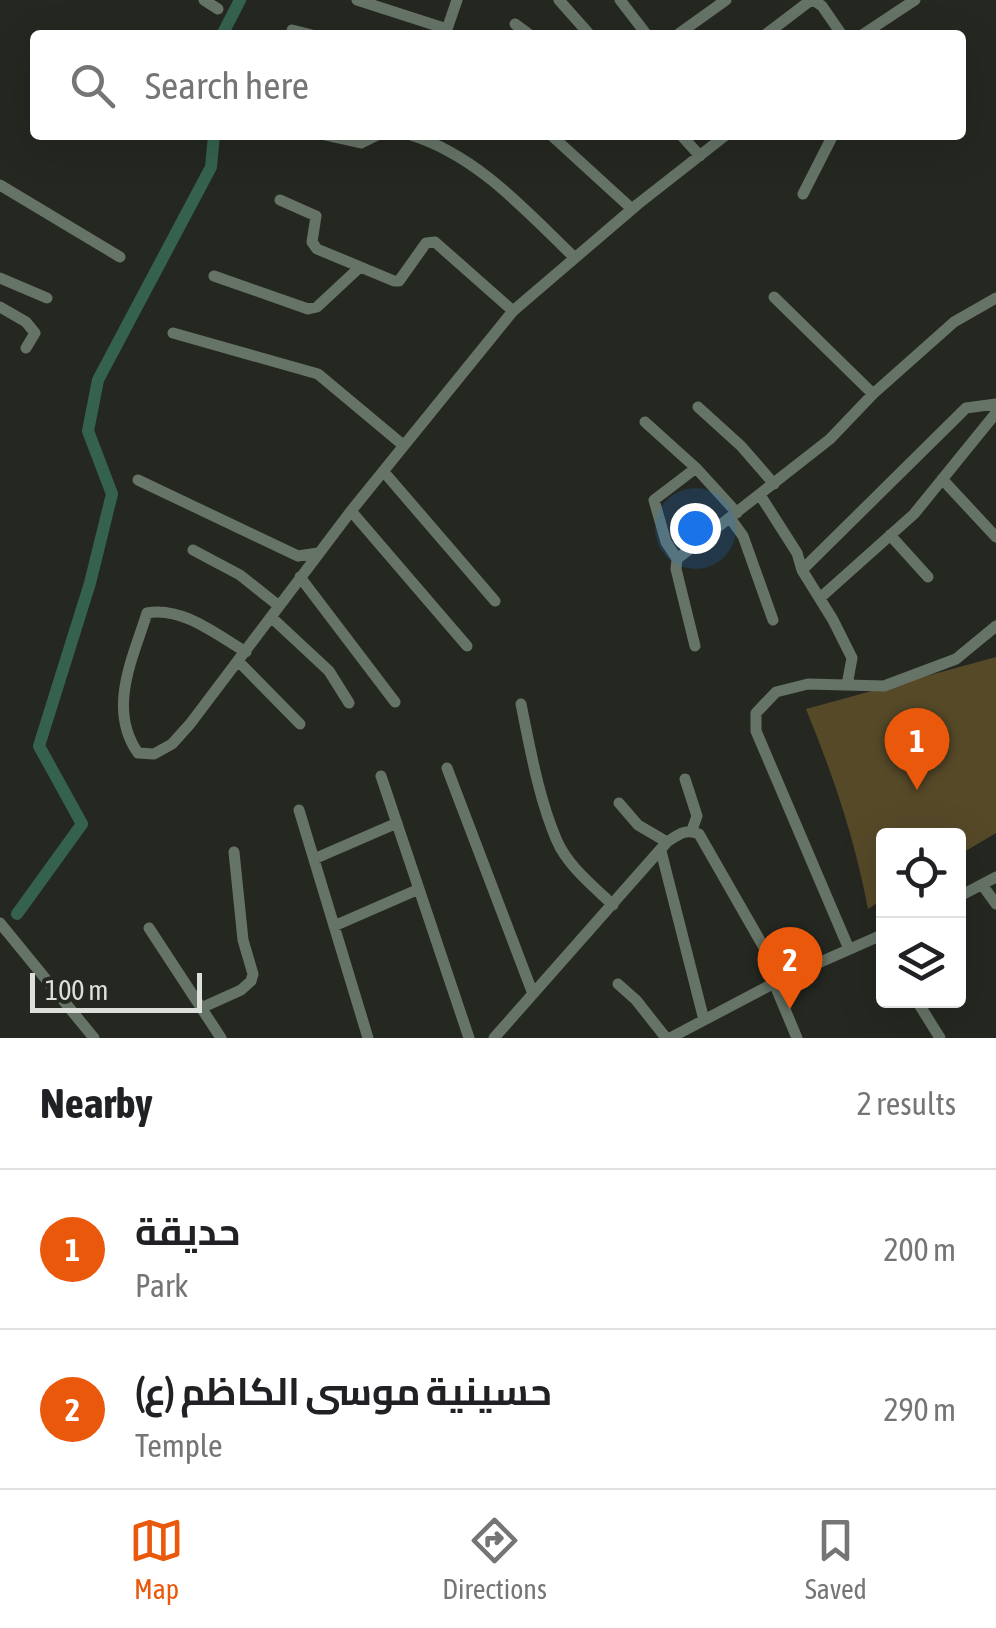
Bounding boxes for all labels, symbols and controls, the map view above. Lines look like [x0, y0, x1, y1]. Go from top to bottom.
search box [30, 30, 966, 140]
icon: search [65, 58, 120, 113]
text: Search here [145, 64, 309, 107]
your location [670, 503, 721, 554]
pin: 1 [884, 708, 950, 790]
map controls [876, 828, 966, 1008]
button: locate [876, 828, 966, 918]
button: layers [876, 918, 966, 1008]
pin: 2 [758, 926, 822, 1009]
scale bar [30, 968, 202, 1013]
text: 100 m [45, 974, 108, 1006]
text: Nearby [40, 1079, 153, 1127]
text: 2 results [857, 1085, 956, 1122]
text: حديقة [135, 1210, 241, 1253]
text: 1 [65, 1231, 80, 1268]
text: 200 m [883, 1231, 956, 1268]
text: Park [135, 1267, 188, 1304]
text: حسينية موسى الكاظم (ع) [135, 1370, 552, 1413]
text: 2 [65, 1391, 80, 1428]
text: 290 m [883, 1391, 956, 1428]
text: Temple [135, 1427, 223, 1464]
tab: Map [129, 1513, 184, 1605]
tab: Directions [442, 1513, 547, 1605]
tab: Saved [805, 1513, 867, 1605]

